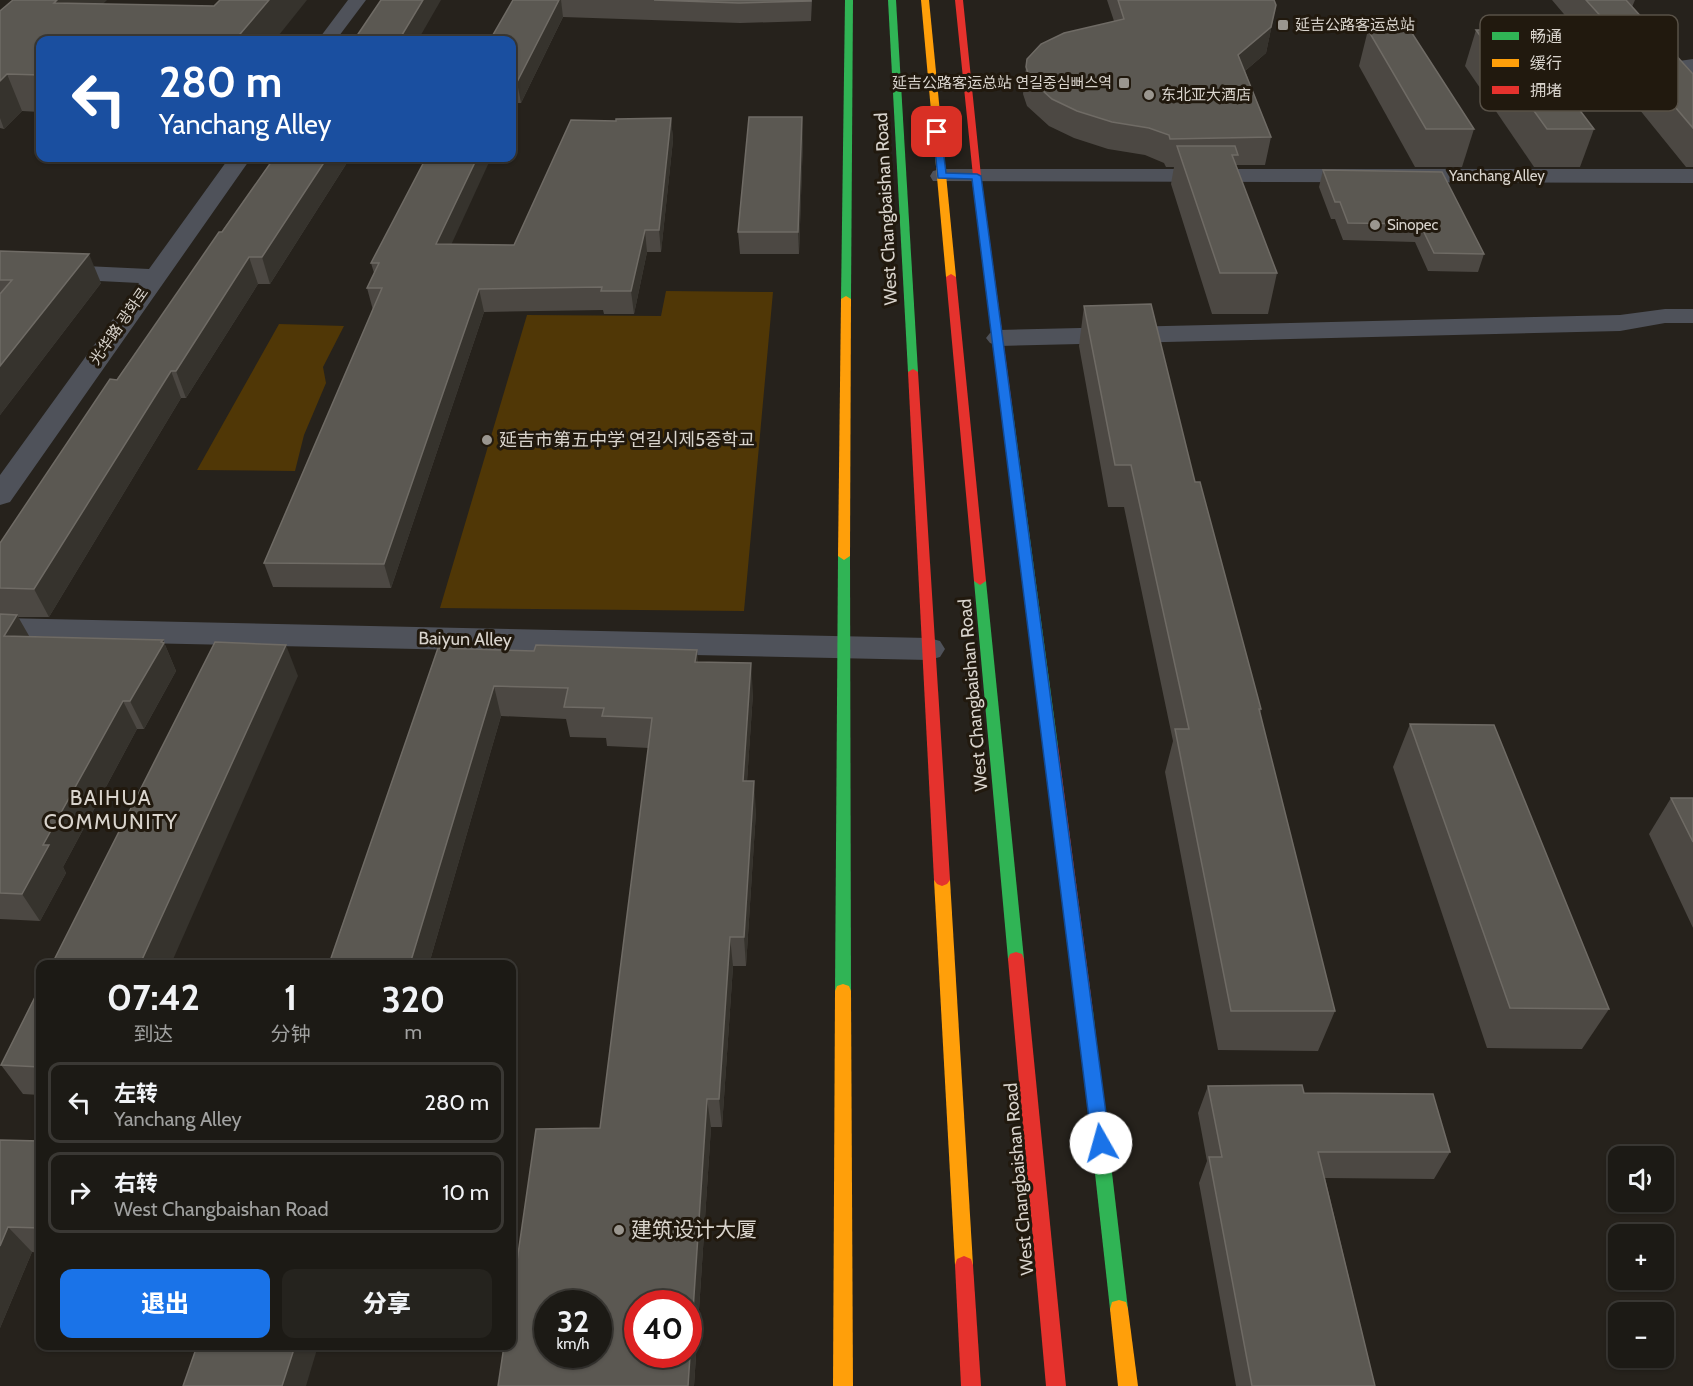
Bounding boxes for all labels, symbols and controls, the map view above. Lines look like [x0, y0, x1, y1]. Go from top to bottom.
legend [1480, 15, 1678, 111]
place label: 延吉公路客运总站 [1295, 16, 1415, 34]
marker: 延吉公路客运总站 [1276, 18, 1290, 32]
text: 畅通 [1530, 27, 1562, 46]
text: 缓行 [1530, 54, 1562, 73]
text: 280 m [159, 56, 282, 108]
icon: left [60, 60, 138, 138]
place label: 延吉公路客运总站 연길중심뻐스역 [892, 74, 1112, 92]
marker: 延吉公路客运总站 연길중심뻐스역 [1117, 76, 1131, 90]
text: 拥堵 [1530, 81, 1562, 100]
place label: 东北亚大酒店 [1161, 86, 1251, 104]
marker: 东北亚大酒店 [1142, 88, 1156, 102]
pin [911, 106, 962, 157]
text: Yanchang Alley [159, 108, 331, 141]
street label: West Changbaishan Road [870, 112, 902, 306]
icon: arrive [920, 115, 953, 148]
street label: Yanchang Alley [1448, 167, 1545, 185]
place label: Sinopec [1387, 216, 1439, 234]
marker: Sinopec [1368, 218, 1382, 232]
street label: 光华路 광화로 [86, 284, 152, 368]
place label: 延吉市第五中学 연길시제5중학교 [499, 429, 755, 451]
marker: 延吉市第五中学 연길시제5중학교 [480, 433, 494, 447]
street label: West Changbaishan Road [954, 598, 992, 792]
street label: Baiyun Alley [418, 627, 512, 651]
district label: BAIHUA COMMUNITY [44, 785, 178, 834]
text: 07:42 [107, 975, 200, 1019]
text: 1 [284, 975, 297, 1019]
text: 320 [381, 977, 445, 1021]
text: m [405, 1020, 422, 1044]
text: 到达 [133, 1022, 173, 1046]
text: 分钟 [271, 1022, 311, 1046]
text: 左转 [114, 1080, 158, 1107]
street label: West Changbaishan Road [1000, 1082, 1038, 1276]
icon: left [63, 1086, 96, 1119]
text: 280 m [425, 1089, 489, 1116]
text: Yanchang Alley [114, 1107, 242, 1131]
position arrow [1069, 1111, 1133, 1175]
map controls [1608, 1146, 1674, 1368]
button: sound [1608, 1146, 1674, 1212]
text: 右转 [114, 1170, 158, 1197]
icon: right [63, 1176, 96, 1209]
text: 10 m [442, 1179, 489, 1206]
text: West Changbaishan Road [114, 1197, 329, 1221]
place label: 建筑设计大厦 [631, 1217, 757, 1242]
marker: 建筑设计大厦 [612, 1223, 626, 1237]
button: + [1608, 1224, 1674, 1290]
button: 退出 [60, 1269, 270, 1338]
button: 分享 [282, 1269, 492, 1338]
speed limit sign: 40 [624, 1290, 702, 1368]
button: − [1608, 1302, 1674, 1368]
text: 32 [557, 1303, 589, 1340]
text: km/h [557, 1335, 589, 1353]

